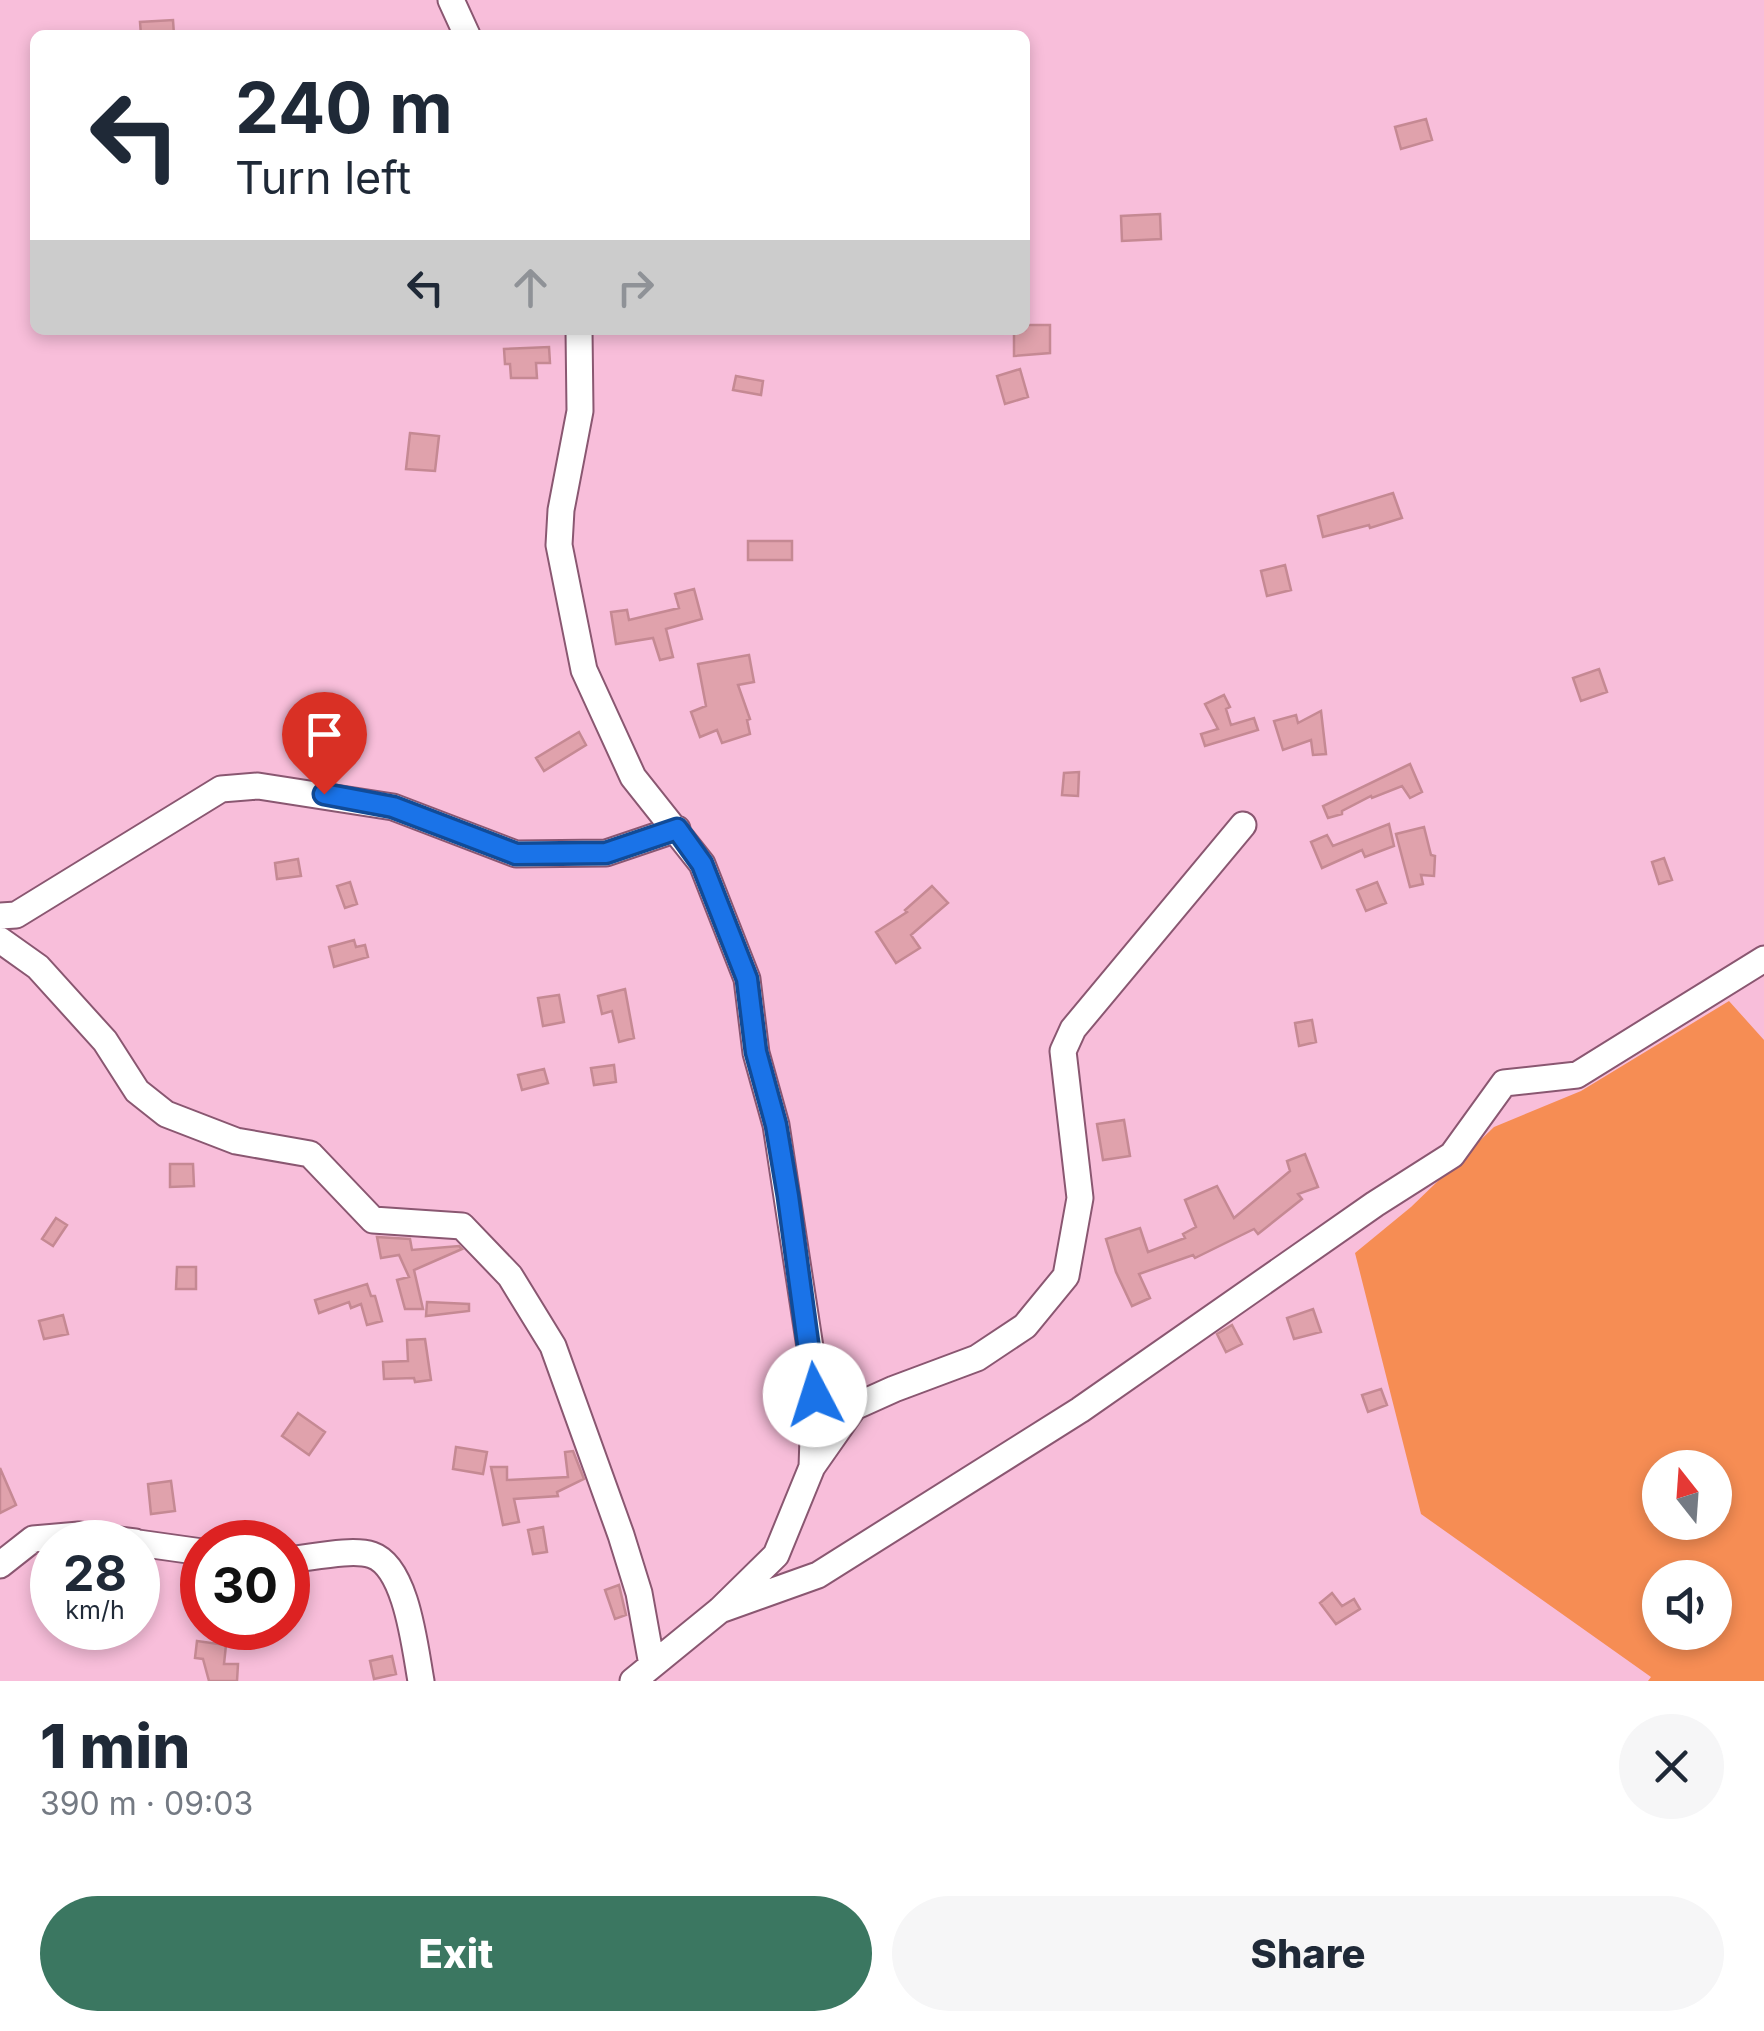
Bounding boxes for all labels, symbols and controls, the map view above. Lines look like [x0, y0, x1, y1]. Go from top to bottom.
text: 240 m [235, 65, 453, 150]
icon: left [70, 70, 200, 200]
text: Turn left [235, 150, 411, 205]
icon: left [398, 260, 453, 315]
icon: ahead [503, 260, 558, 315]
icon: right [608, 260, 663, 315]
pin [282, 692, 367, 795]
icon: arrive [297, 707, 352, 762]
position arrow [763, 1343, 867, 1447]
north arrow [1642, 1450, 1732, 1540]
map controls [1642, 1450, 1732, 1650]
speed limit sign: 30 [180, 1520, 310, 1650]
text: 28 [63, 1543, 127, 1603]
button: sound [1642, 1560, 1732, 1650]
text: km/h [65, 1595, 125, 1625]
text: 1 min [40, 1710, 190, 1782]
button: close [1619, 1714, 1724, 1819]
text: 390 m · 09:03 [40, 1784, 253, 1823]
button: Exit [40, 1896, 872, 2011]
button: Share [892, 1896, 1724, 2011]

